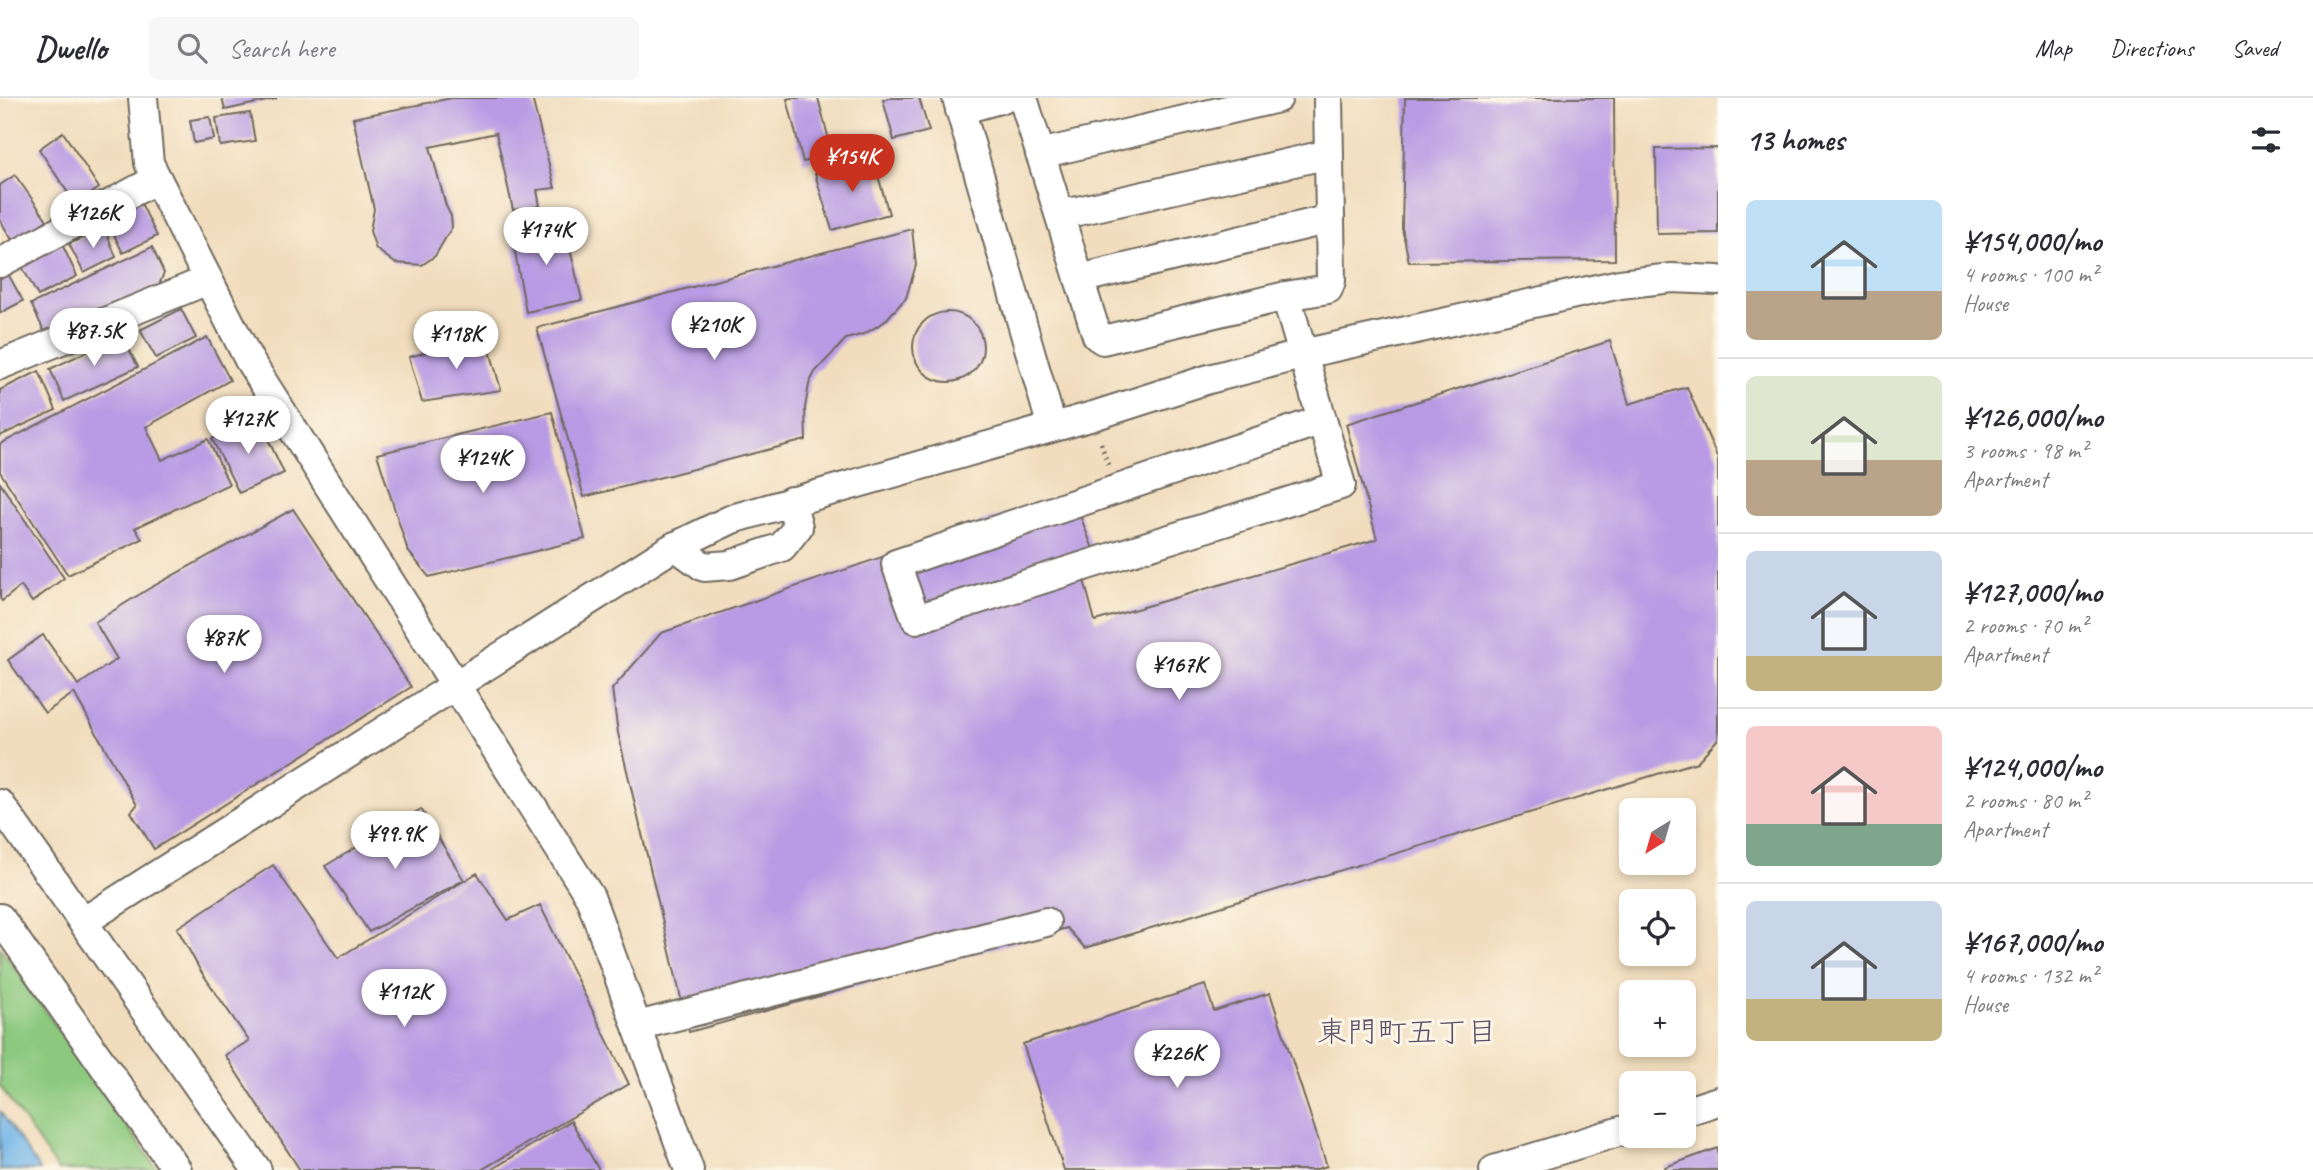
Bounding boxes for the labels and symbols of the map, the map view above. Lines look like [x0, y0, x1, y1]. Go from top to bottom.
pin: ¥154K [803, 134, 901, 194]
pin: ¥126K [44, 190, 142, 250]
pin: ¥174K [497, 208, 595, 267]
pin: ¥210K [665, 302, 763, 362]
pin: ¥87.5K [37, 308, 151, 368]
pin: ¥118K [407, 312, 505, 371]
pin: ¥127K [199, 396, 297, 456]
pin: ¥124K [434, 436, 532, 495]
pin: ¥87K [183, 616, 265, 675]
pin: ¥167K [1130, 642, 1228, 702]
north arrow [1619, 798, 1696, 875]
pin: ¥99.9K [338, 812, 452, 871]
pin: ¥112K [355, 970, 453, 1029]
district label: 東門町五丁目 [1317, 1013, 1497, 1051]
pin: ¥226K [1128, 1030, 1226, 1090]

